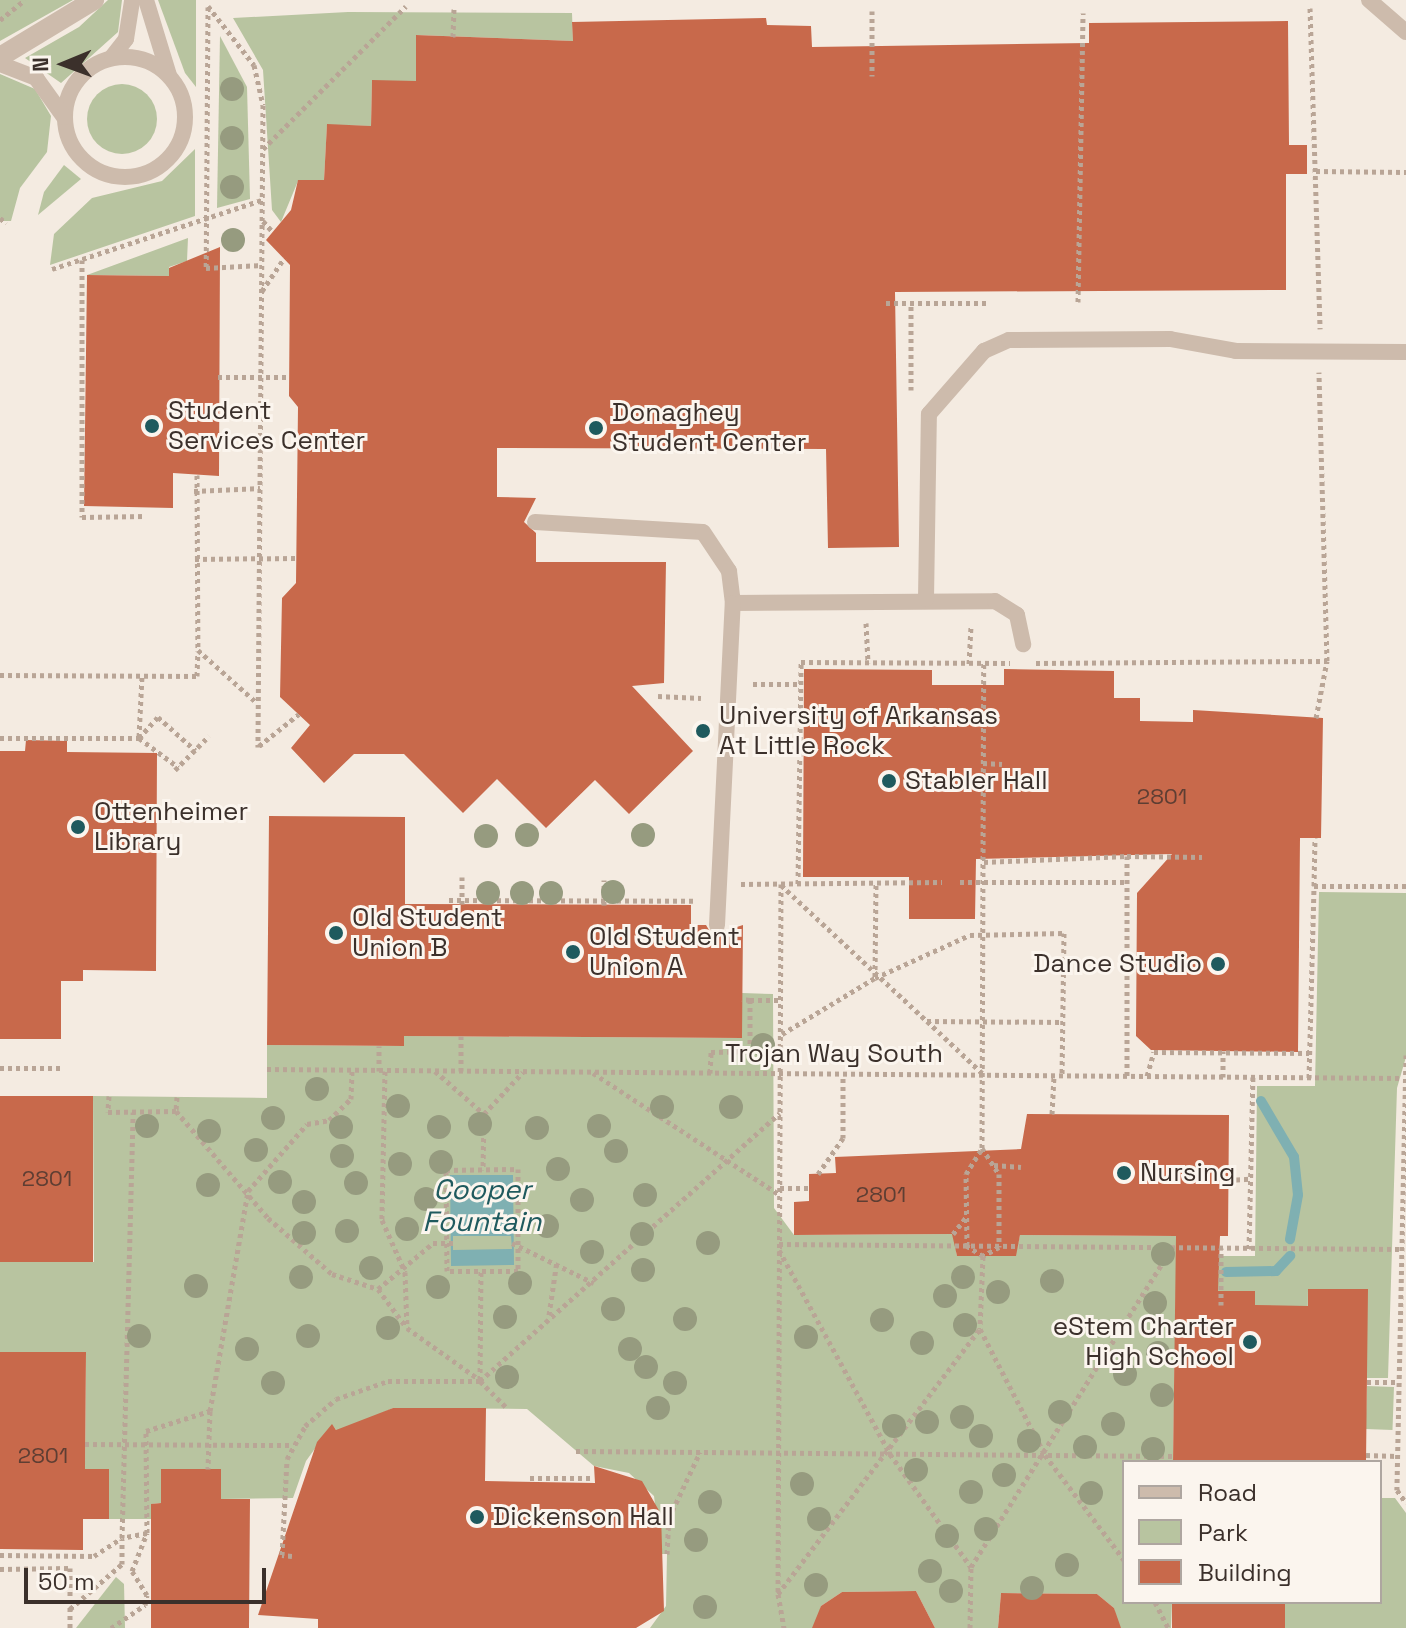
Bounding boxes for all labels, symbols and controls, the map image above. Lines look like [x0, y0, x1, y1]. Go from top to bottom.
north arrow [24, 24, 104, 104]
text: N [26, 57, 54, 72]
place label: Student Services Center [168, 395, 365, 456]
place label: Donaghey Student Center [612, 397, 807, 458]
marker: Student Services Center [143, 417, 161, 435]
marker: Donaghey Student Center [587, 419, 605, 437]
place label: University of Arkansas At Little Rock [719, 700, 998, 762]
marker: University of Arkansas At Little Rock [694, 722, 712, 740]
place label: Stabler Hall [905, 765, 1048, 797]
marker: Stabler Hall [880, 772, 898, 790]
house number: 2801 [1137, 784, 1187, 810]
place label: Ottenheimer Library [94, 796, 248, 858]
marker: Ottenheimer Library [69, 818, 87, 836]
place label: Old Student Union B [352, 902, 503, 964]
place label: Old Student Union A [589, 921, 740, 982]
marker: Old Student Union B [327, 924, 345, 942]
marker: Old Student Union A [564, 943, 582, 961]
place label: Dance Studio [1033, 948, 1202, 980]
marker: Dance Studio [1209, 955, 1227, 973]
street label: Trojan Way South [725, 1038, 943, 1070]
place label: Nursing [1140, 1157, 1235, 1189]
marker: Nursing [1115, 1164, 1133, 1182]
house number: 2801 [22, 1166, 72, 1192]
water label: Cooper Fountain [422, 1172, 542, 1238]
house number: 2801 [856, 1182, 906, 1208]
place label: eStem Charter High School [1053, 1311, 1234, 1372]
marker: eStem Charter High School [1241, 1333, 1259, 1351]
house number: 2801 [18, 1443, 68, 1469]
legend [1122, 1460, 1382, 1604]
text: Road [1198, 1477, 1257, 1508]
place label: Dickenson Hall [493, 1501, 674, 1533]
marker: Dickenson Hall [468, 1508, 486, 1526]
text: Park [1198, 1517, 1248, 1548]
scale bar [28, 1552, 270, 1602]
text: Building [1198, 1557, 1292, 1588]
text: 50 m [38, 1566, 95, 1597]

